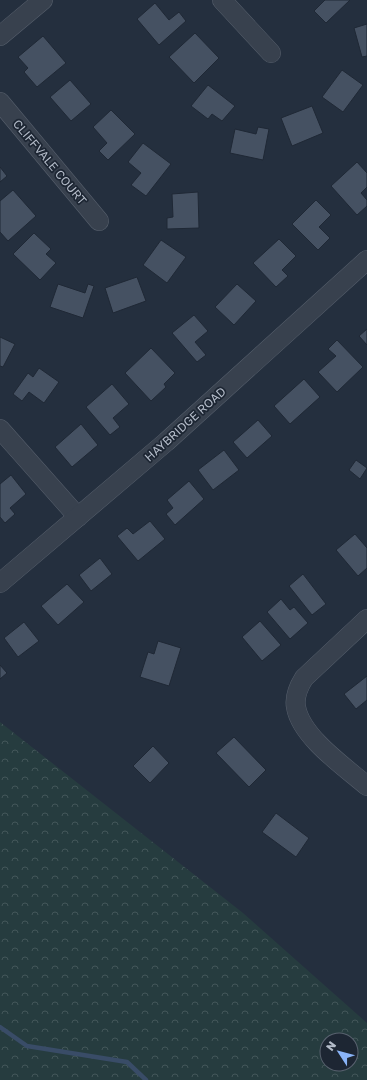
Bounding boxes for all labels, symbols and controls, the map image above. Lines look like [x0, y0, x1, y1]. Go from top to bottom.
street label: CLIFFVALE COURT [10, 116, 90, 208]
street label: HAYBRIDGE ROAD [141, 384, 229, 464]
north arrow [319, 1032, 359, 1072]
text: N [323, 1039, 338, 1053]

